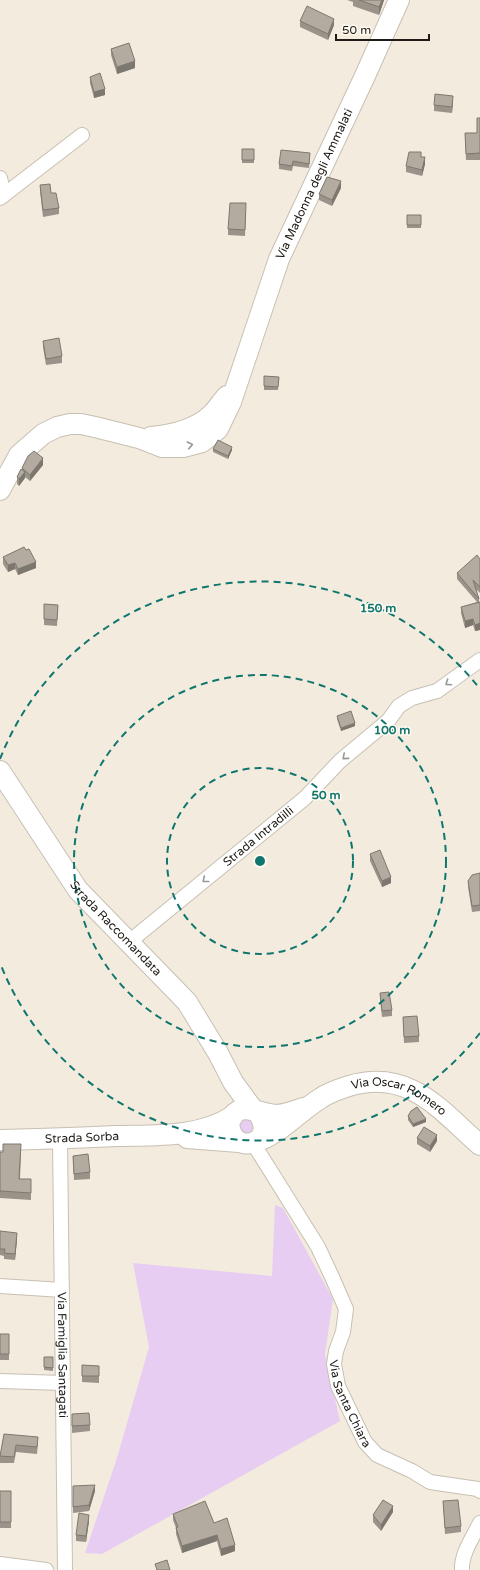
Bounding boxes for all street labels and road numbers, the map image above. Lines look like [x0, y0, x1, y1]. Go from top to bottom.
street label: Via Madonna degli Ammalati [273, 106, 356, 262]
street label: Strada Intradilli [220, 803, 296, 869]
street label: Strada Raccomandata [67, 878, 165, 979]
street label: Via Oscar Romero [350, 1075, 450, 1118]
street label: Strada Sorba [45, 1129, 119, 1146]
street label: Via Famiglia Santagati [55, 1292, 70, 1418]
street label: Via Santa Chiara [326, 1359, 374, 1450]

